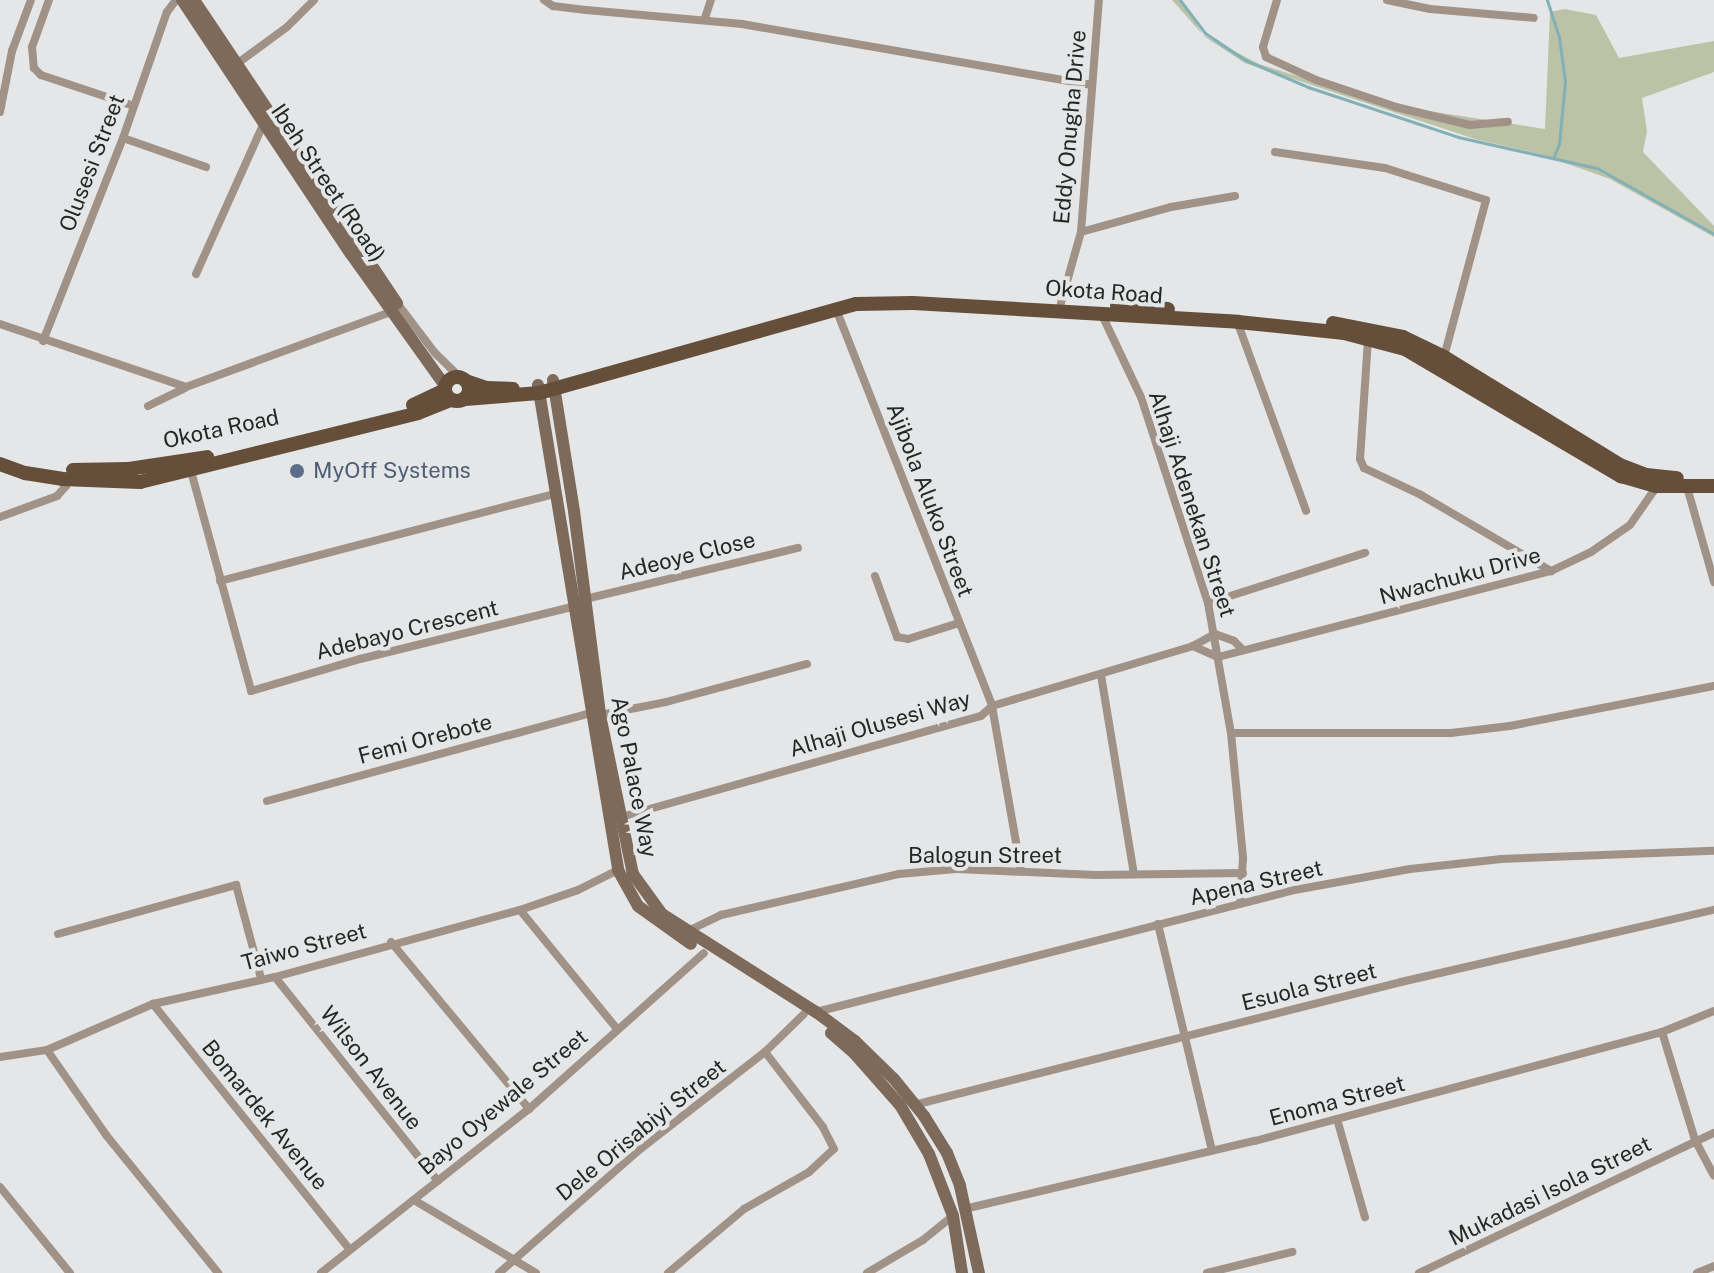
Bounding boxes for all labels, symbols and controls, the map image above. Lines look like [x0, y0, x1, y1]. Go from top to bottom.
street label: Eddy Onugha Drive [1048, 29, 1092, 225]
street label: Olusesi Street [54, 91, 130, 235]
street label: Ibeh Street (Road) [265, 99, 391, 267]
street label: Okota Road [1044, 275, 1164, 309]
street label: Alhaji Adenekan Street [1143, 388, 1241, 620]
street label: Ajibola Aluko Street [881, 399, 979, 601]
street label: Okota Road [161, 404, 281, 454]
place label: MyOff Systems [313, 458, 471, 484]
marker: MyOff Systems [288, 462, 306, 480]
street label: Adeoye Close [616, 526, 758, 586]
street label: Nwachuku Drive [1376, 542, 1544, 610]
street label: Adebayo Crescent [313, 595, 501, 665]
street label: Alhaji Olusesi Way [786, 685, 974, 763]
street label: Ago Palace Way [605, 694, 663, 860]
street label: Femi Orebote [355, 708, 495, 770]
street label: Balogun Street [908, 843, 1062, 869]
street label: Apena Street [1187, 855, 1325, 911]
street label: Taiwo Street [239, 918, 369, 976]
street label: Esuola Street [1239, 957, 1379, 1017]
street label: Wilson Avenue [314, 1001, 428, 1135]
street label: Bayo Oyewale Street [413, 1023, 593, 1181]
street label: Bomardek Avenue [196, 1035, 334, 1195]
street label: Dele Orisabiyi Street [551, 1054, 731, 1206]
street label: Enoma Street [1266, 1070, 1408, 1132]
street label: Mukadasi Isola Street [1445, 1131, 1655, 1251]

